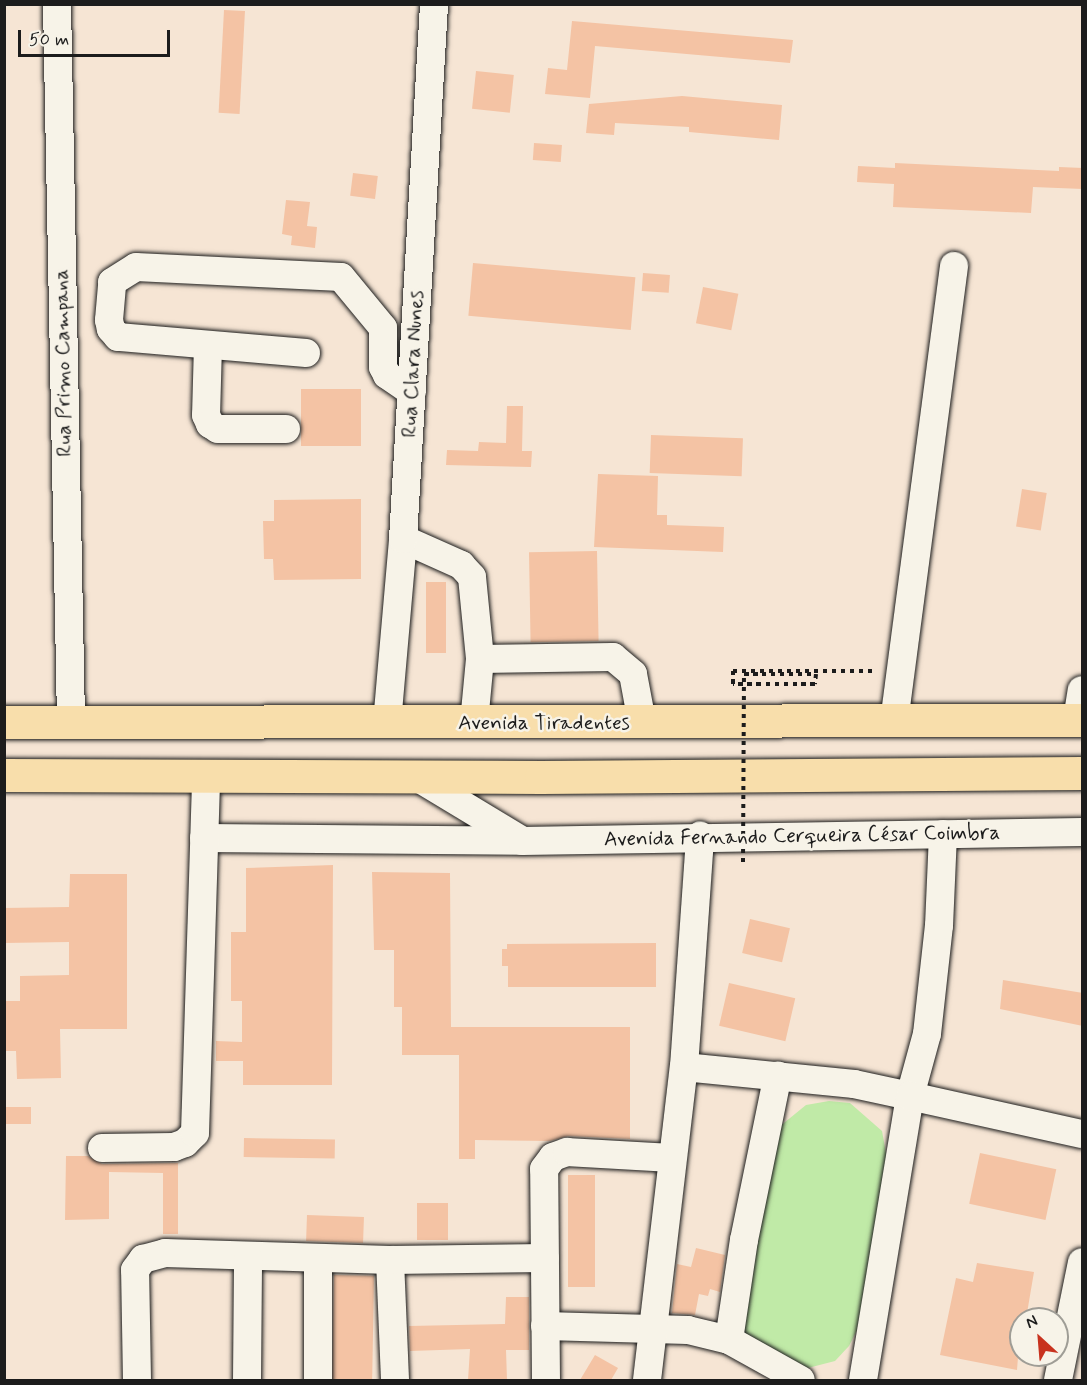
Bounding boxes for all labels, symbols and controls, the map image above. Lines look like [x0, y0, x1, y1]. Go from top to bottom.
scale bar [21, 18, 172, 56]
text: 50 m [29, 28, 69, 52]
street label: Rua Primo Campana [49, 269, 77, 457]
street label: Rua Clara Nunes [397, 290, 429, 438]
street label: Avenida Tiradentes [461, 710, 627, 736]
street label: Avenida Fernando Cerqueira César Coimbra [602, 820, 1002, 852]
north arrow [1009, 1307, 1069, 1367]
text: N [1022, 1310, 1041, 1334]

